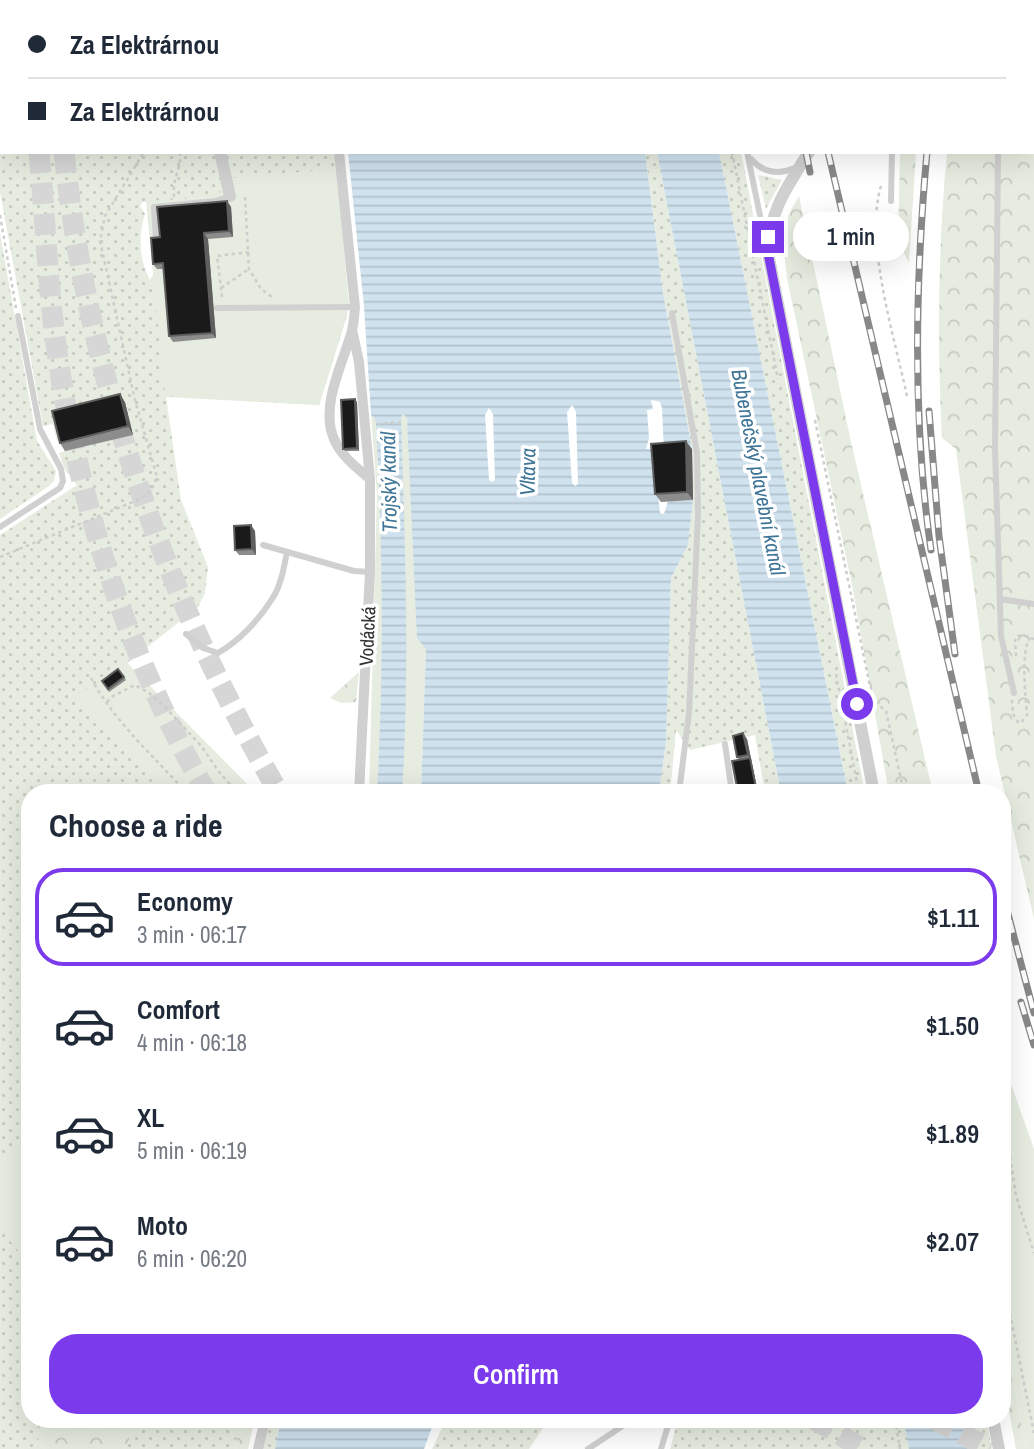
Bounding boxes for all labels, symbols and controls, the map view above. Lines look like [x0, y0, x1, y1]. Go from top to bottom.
text: Za Elektrárnou [70, 27, 219, 62]
text: Za Elektrárnou [70, 94, 219, 129]
callout: 1 min [792, 212, 908, 262]
route end [752, 221, 784, 253]
text: 1 min [827, 221, 875, 252]
water label: Bubenečský plavební kanál [724, 366, 793, 579]
water label: Trojský kanál [373, 430, 404, 533]
water label: Vltava [513, 448, 542, 496]
street label: Vodácká [352, 605, 382, 667]
route start [841, 688, 873, 720]
text: Choose a ride [49, 804, 223, 847]
text: Economy [137, 884, 233, 919]
icon: car [53, 886, 116, 949]
text: $1.11 [927, 900, 979, 935]
text: 3 min · 06:17 [137, 919, 247, 950]
text: Comfort [137, 992, 220, 1027]
icon: car [53, 994, 116, 1057]
text: $1.50 [926, 1008, 979, 1043]
text: 4 min · 06:18 [137, 1027, 247, 1058]
text: XL [137, 1100, 164, 1135]
icon: car [53, 1102, 116, 1165]
text: $1.89 [926, 1116, 979, 1151]
text: 5 min · 06:19 [137, 1135, 247, 1166]
text: Moto [137, 1208, 188, 1243]
icon: car [53, 1210, 116, 1273]
text: $2.07 [926, 1224, 979, 1259]
text: 6 min · 06:20 [137, 1243, 247, 1274]
button: Confirm [49, 1334, 983, 1414]

